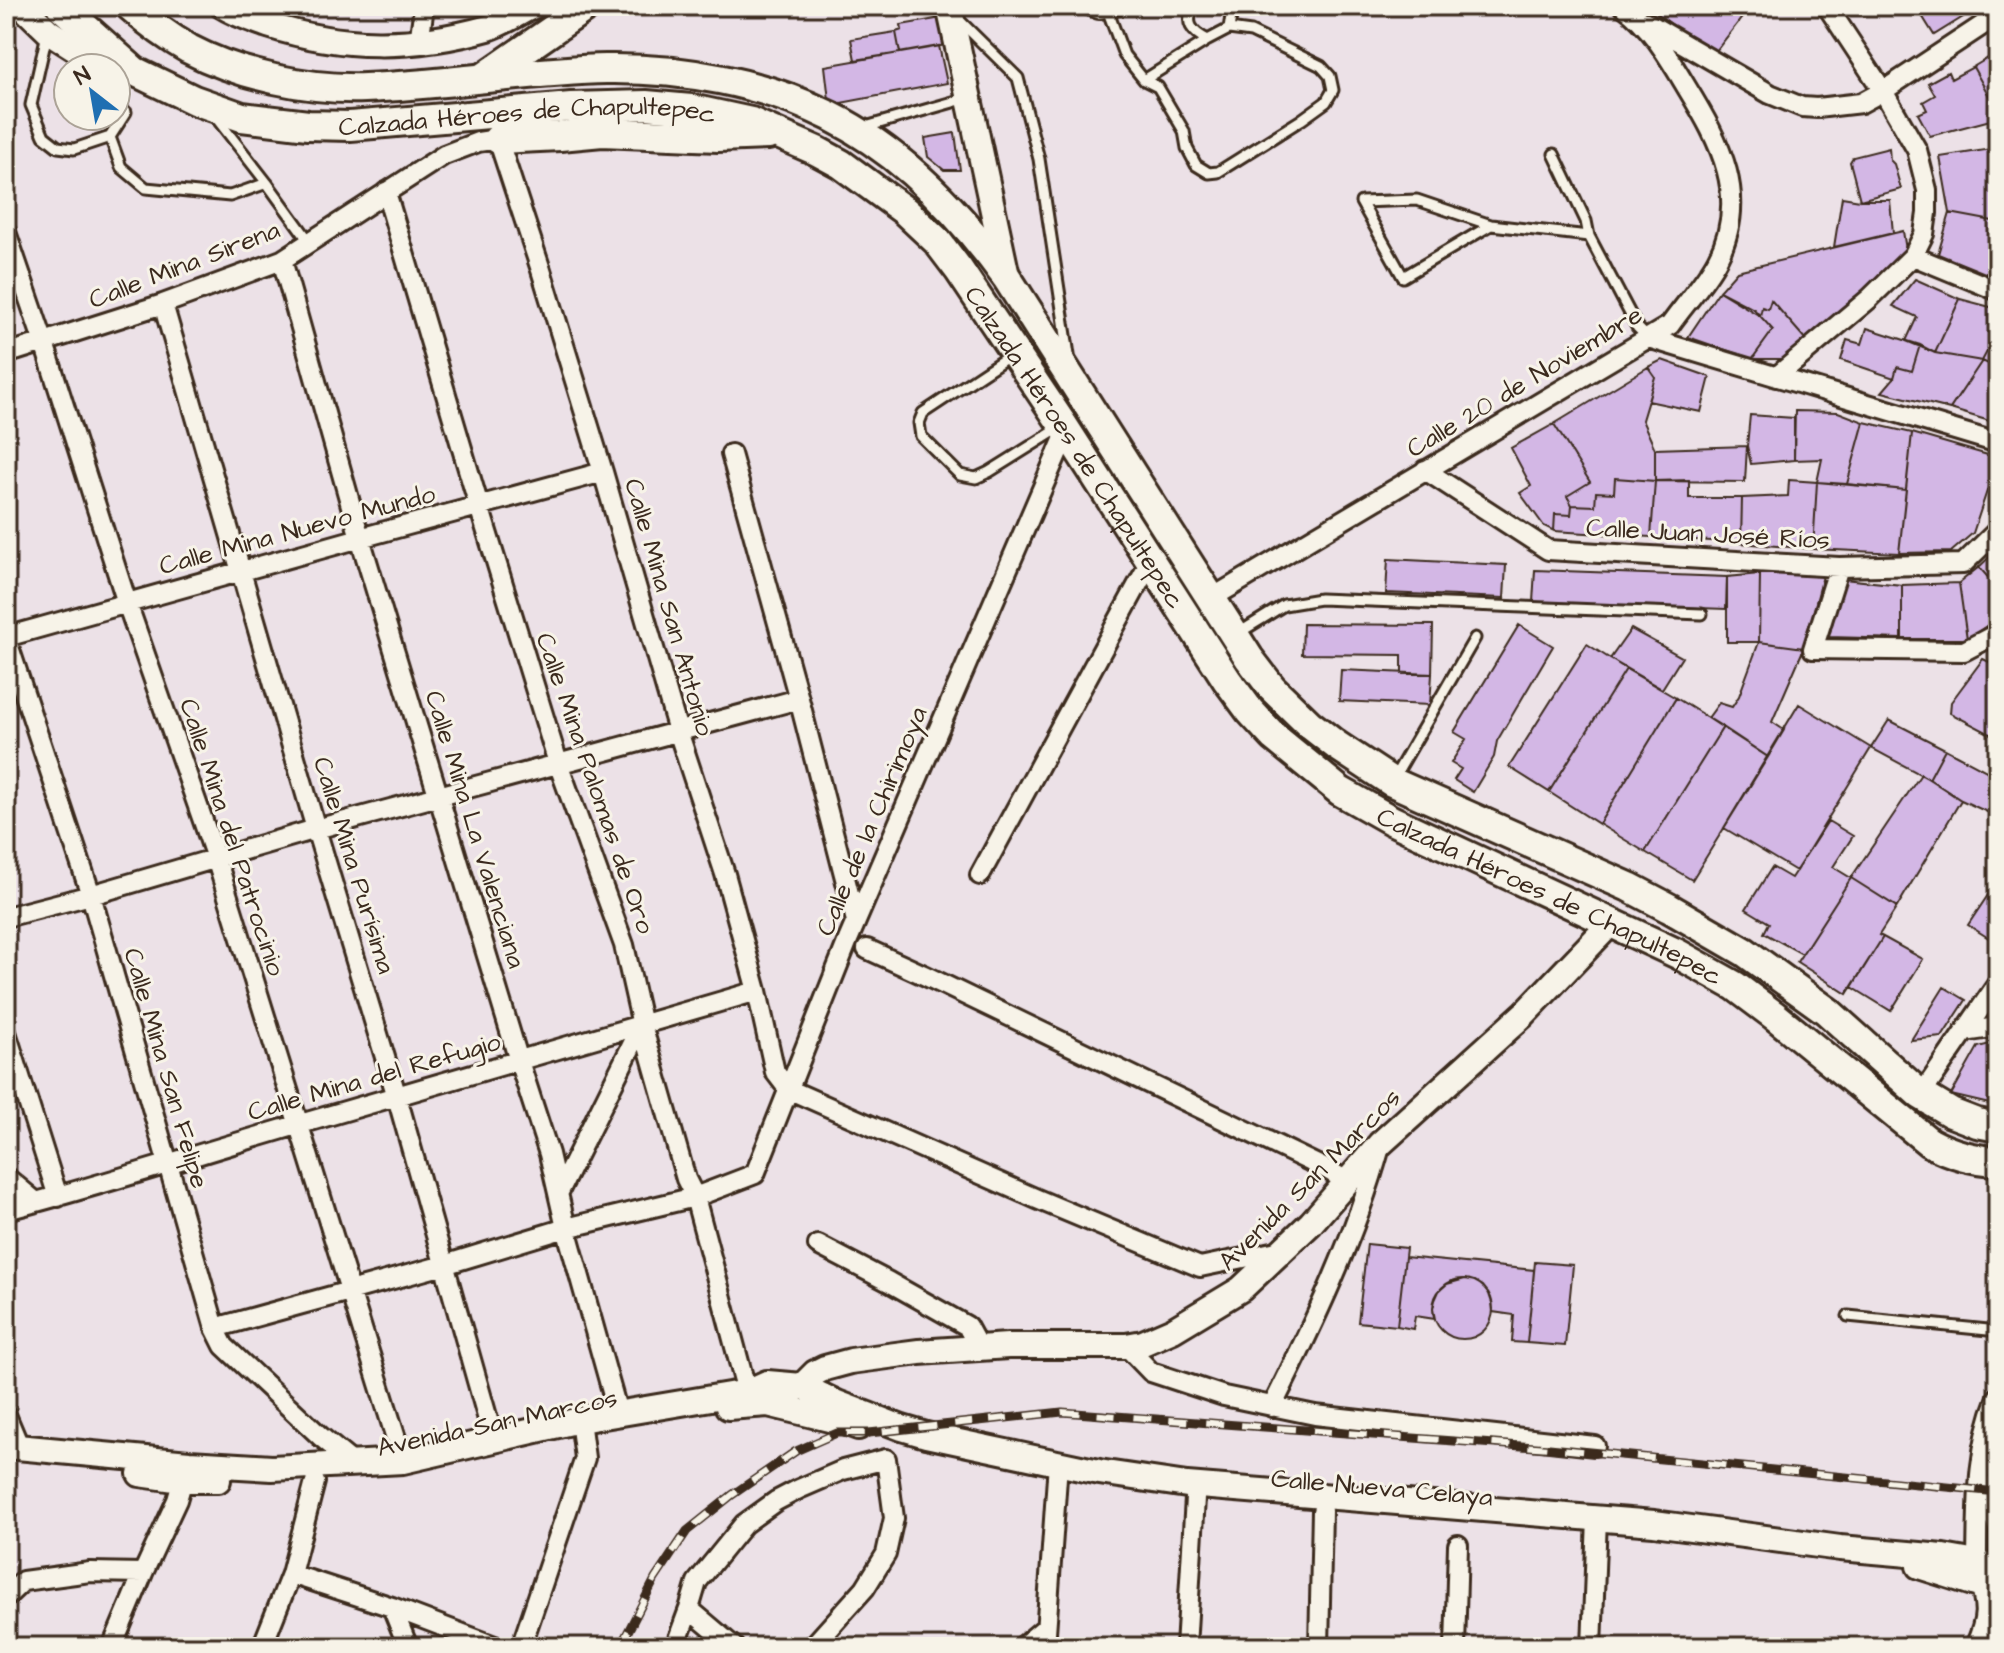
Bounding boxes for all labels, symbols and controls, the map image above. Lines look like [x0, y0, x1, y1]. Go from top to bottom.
north arrow [52, 52, 132, 132]
text: N [69, 59, 97, 93]
street label: Calzada Héroes de Chapultepec [338, 88, 720, 145]
street label: Calle Mina Sirena [84, 212, 285, 318]
street label: Calzada Héroes de Chapultepec [956, 279, 1193, 616]
street label: Calle 20 de Noviembre [1400, 297, 1649, 467]
street label: Calle Mina San Antonio [615, 474, 723, 740]
street label: Calle Mina Nuevo Mundo [155, 476, 439, 584]
street label: Calle Juan José Ríos [1585, 510, 1831, 558]
street label: Calle Mina Palomas de Oro [527, 628, 664, 939]
street label: Calle Mina La Valenciana [416, 686, 534, 973]
street label: Calle Mina del Patrocinio [170, 694, 294, 981]
street label: Calle de la Chirimoya [807, 701, 938, 942]
street label: Calle Mina Purísima [304, 752, 404, 978]
street label: Calzada Héroes de Chapultepec [1370, 799, 1729, 994]
street label: Calle Mina San Felipe [115, 944, 218, 1193]
street label: Calle Mina del Refugio [244, 1024, 506, 1132]
street label: Avenida San Marcos [1210, 1080, 1409, 1279]
street label: Avenida San Marcos [374, 1380, 621, 1466]
street label: Calle Nueva Celaya [1269, 1460, 1494, 1518]

